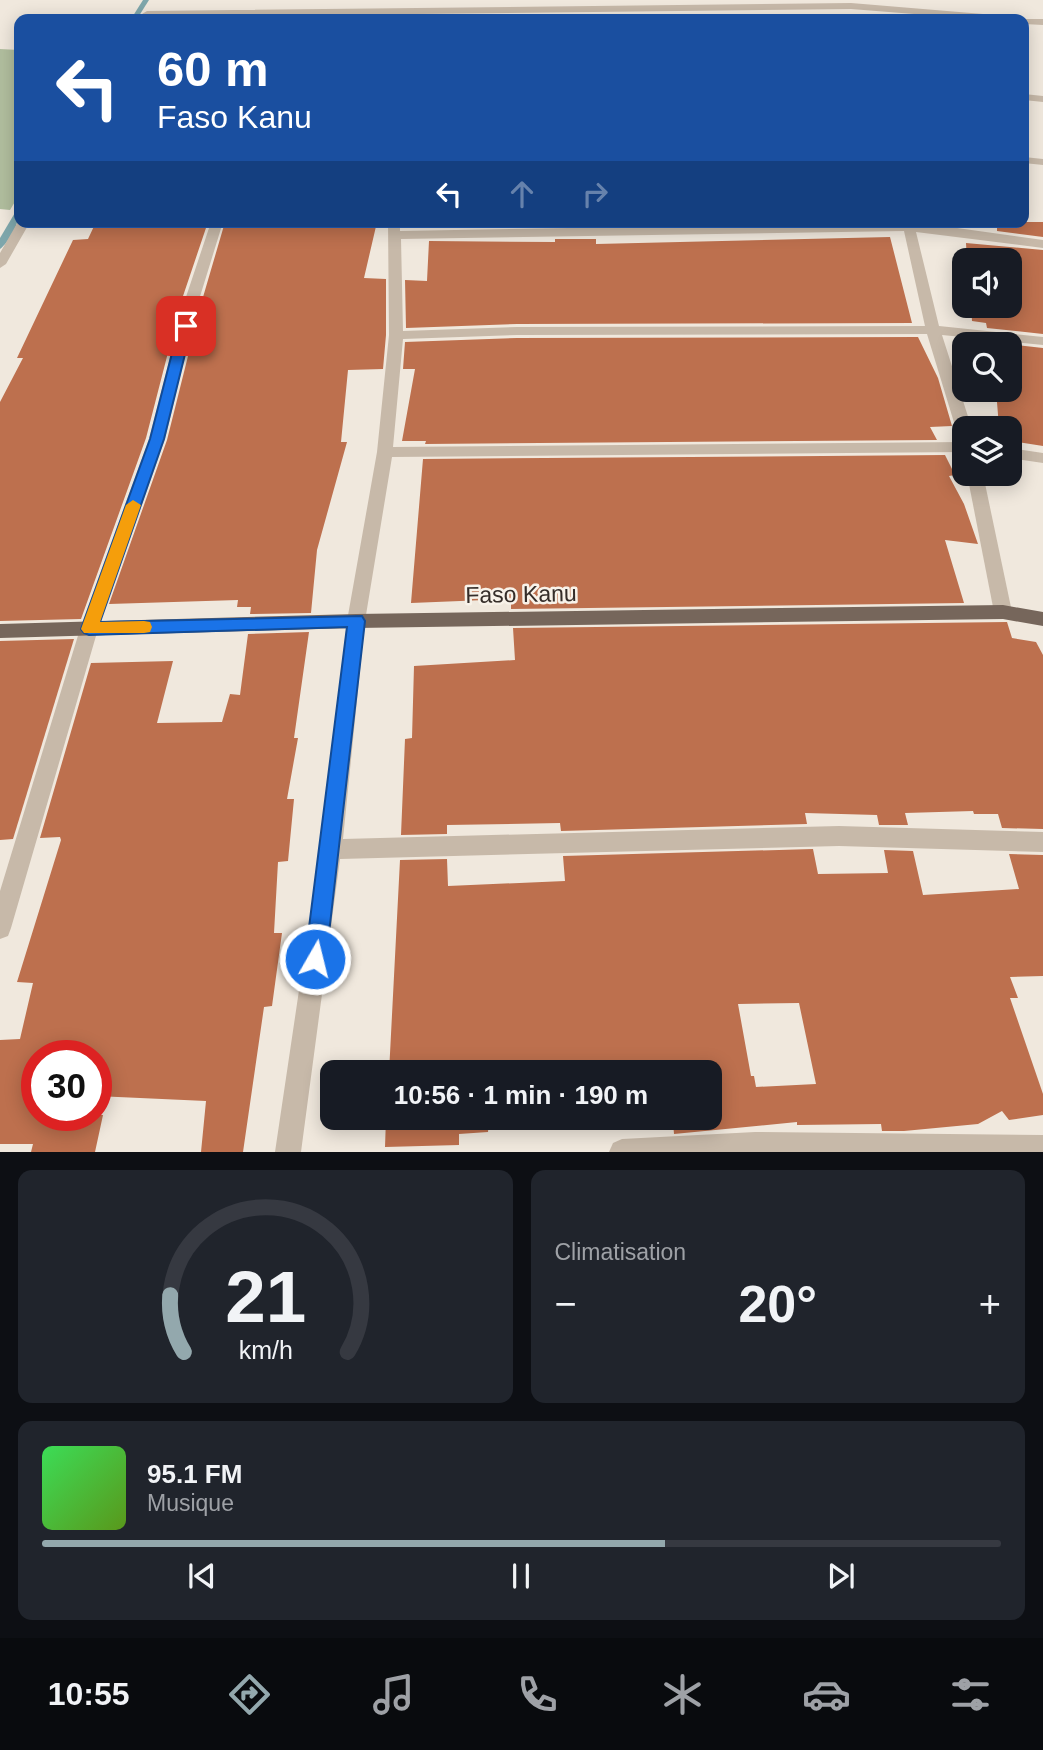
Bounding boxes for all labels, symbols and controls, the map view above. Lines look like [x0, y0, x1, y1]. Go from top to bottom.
icon: left [42, 42, 133, 133]
text: 60 m [157, 42, 269, 96]
text: Faso Kanu [157, 99, 312, 135]
icon: left [430, 175, 468, 213]
icon: ahead [503, 175, 541, 213]
icon: right [576, 175, 614, 213]
map controls [952, 248, 1022, 486]
button: sound [952, 248, 1022, 318]
pin [156, 296, 216, 356]
icon: arrive [167, 307, 205, 345]
button: search [952, 332, 1022, 402]
button: layers [952, 416, 1022, 486]
street label: Faso Kanu [465, 580, 577, 608]
position arrow [278, 922, 352, 996]
speed limit sign: 30 [21, 1040, 112, 1131]
text: 10:56 · 1 min · 190 m [394, 1080, 648, 1110]
text: Climatisation [555, 1239, 686, 1265]
text: 21 [225, 1257, 306, 1338]
text: 20° [738, 1275, 817, 1333]
text: − [555, 1283, 577, 1325]
text: + [979, 1283, 1001, 1325]
text: km/h [238, 1336, 292, 1364]
text: 95.1 FM [147, 1459, 242, 1489]
text: Musique [147, 1490, 234, 1516]
icon: previous [183, 1557, 221, 1595]
icon: pause [502, 1557, 540, 1595]
icon: next [822, 1557, 860, 1595]
icon: directions [225, 1670, 274, 1719]
icon: music [369, 1670, 418, 1719]
icon: phone [513, 1670, 562, 1719]
icon: climate [658, 1670, 707, 1719]
icon: car [802, 1670, 851, 1719]
icon: filters [946, 1670, 995, 1719]
text: 10:55 [48, 1676, 129, 1712]

